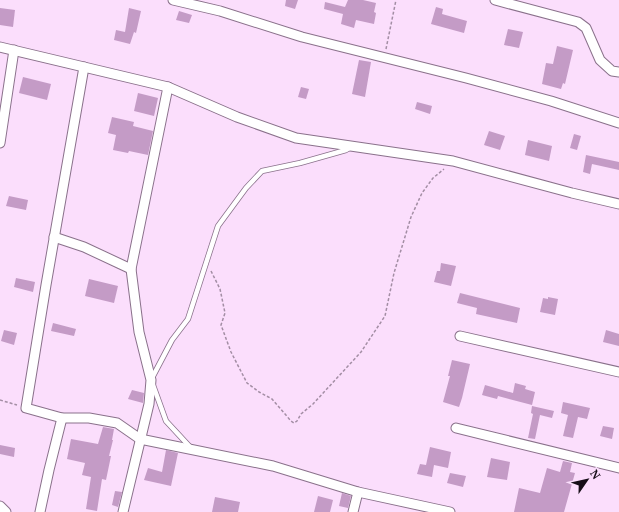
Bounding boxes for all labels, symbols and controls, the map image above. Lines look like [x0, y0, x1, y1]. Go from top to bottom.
north arrow [567, 460, 607, 500]
text: N [587, 466, 605, 482]

